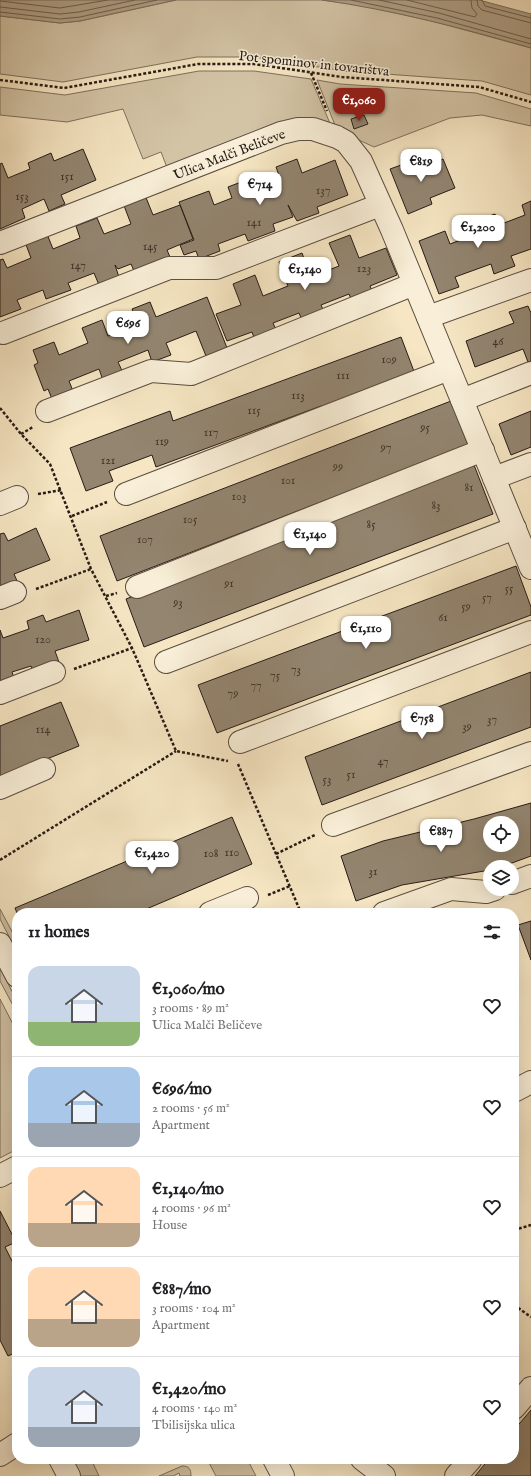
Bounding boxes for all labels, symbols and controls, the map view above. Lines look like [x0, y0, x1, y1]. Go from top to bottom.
street label: Pot spominov in tovarištva [238, 47, 391, 81]
pin: €1,060 [326, 88, 392, 122]
text: €1,060 [342, 92, 376, 109]
street label: Ulica Malči Beličeve [171, 125, 288, 185]
pin: €819 [397, 149, 445, 183]
text: €819 [409, 153, 433, 170]
house number: 151 [60, 169, 74, 184]
pin: €714 [236, 172, 284, 206]
text: €714 [248, 176, 272, 193]
house number: 137 [316, 183, 330, 198]
house number: 153 [15, 189, 29, 204]
house number: 141 [247, 215, 261, 230]
pin: €1,200 [445, 215, 511, 249]
text: €1,200 [461, 219, 495, 236]
house number: 145 [143, 239, 158, 254]
pin: €1,140 [272, 257, 338, 291]
house number: 147 [70, 258, 86, 273]
text: €1,140 [288, 261, 322, 278]
house number: 123 [357, 261, 371, 276]
pin: €696 [104, 311, 152, 345]
text: €696 [116, 315, 140, 332]
house number: 46 [493, 334, 504, 349]
house number: 109 [381, 352, 397, 367]
house number: 111 [336, 368, 350, 383]
house number: 113 [291, 388, 305, 403]
house number: 115 [247, 403, 261, 418]
house number: 95 [419, 420, 430, 435]
house number: 117 [204, 425, 218, 440]
house number: 119 [155, 434, 169, 449]
house number: 97 [380, 440, 391, 455]
house number: 121 [101, 453, 115, 468]
house number: 99 [332, 459, 343, 474]
house number: 101 [281, 473, 295, 488]
house number: 81 [464, 480, 474, 495]
house number: 103 [232, 489, 246, 504]
house number: 83 [431, 498, 441, 513]
house number: 105 [183, 512, 198, 527]
house number: 85 [366, 517, 376, 532]
pin: €1,140 [277, 522, 343, 556]
text: €1,140 [293, 526, 327, 543]
house number: 107 [137, 532, 153, 547]
house number: 91 [223, 576, 234, 591]
house number: 55 [505, 581, 514, 596]
house number: 57 [482, 590, 492, 605]
house number: 93 [172, 595, 183, 610]
house number: 59 [461, 599, 471, 614]
house number: 61 [438, 610, 448, 625]
pin: €1,110 [333, 616, 399, 650]
text: €1,110 [350, 620, 382, 637]
house number: 120 [35, 632, 51, 647]
house number: 73 [291, 662, 301, 677]
house number: 75 [270, 668, 281, 683]
house number: 77 [250, 678, 262, 693]
house number: 79 [228, 686, 238, 701]
pin: €758 [398, 706, 446, 740]
text: €758 [410, 710, 434, 727]
house number: 37 [487, 712, 497, 727]
house number: 39 [462, 719, 472, 734]
house number: 114 [36, 722, 51, 737]
house number: 47 [377, 754, 389, 769]
house number: 51 [347, 767, 355, 782]
house number: 53 [323, 772, 331, 787]
map controls [483, 816, 519, 896]
button: locate [483, 816, 519, 852]
pin: €887 [417, 819, 465, 853]
text: €887 [429, 823, 453, 840]
pin: €1,420 [119, 841, 185, 875]
text: €1,420 [134, 845, 170, 862]
house number: 110 [225, 845, 239, 860]
house number: 108 [203, 846, 219, 861]
button: layers [483, 860, 519, 896]
house number: 31 [369, 864, 377, 879]
icon: filters [481, 921, 503, 943]
text: 11 homes [28, 922, 89, 943]
text: €1,060/mo [152, 979, 225, 1000]
icon: home [60, 982, 108, 1030]
icon: heart [481, 995, 503, 1017]
text: 3 rooms · 89 m² [152, 1000, 229, 1017]
text: Ulica Malči Beličeve [152, 1017, 262, 1034]
text: €696/mo [152, 1079, 212, 1100]
icon: home [60, 1083, 108, 1131]
icon: heart [481, 1096, 503, 1118]
text: 2 rooms · 56 m² [152, 1100, 230, 1117]
text: Apartment [152, 1117, 210, 1134]
text: €1,140/mo [152, 1179, 224, 1200]
icon: home [60, 1183, 108, 1231]
icon: heart [481, 1196, 503, 1218]
text: 4 rooms · 96 m² [152, 1200, 231, 1217]
text: House [152, 1217, 187, 1234]
text: €887/mo [152, 1279, 211, 1300]
icon: home [60, 1283, 108, 1331]
icon: heart [481, 1296, 503, 1318]
text: 3 rooms · 104 m² [152, 1300, 236, 1317]
text: Apartment [152, 1317, 210, 1334]
text: €1,420/mo [152, 1379, 226, 1400]
icon: home [60, 1383, 108, 1431]
icon: heart [481, 1396, 503, 1418]
text: 4 rooms · 140 m² [152, 1400, 237, 1417]
text: Tbilisijska ulica [152, 1417, 235, 1434]

